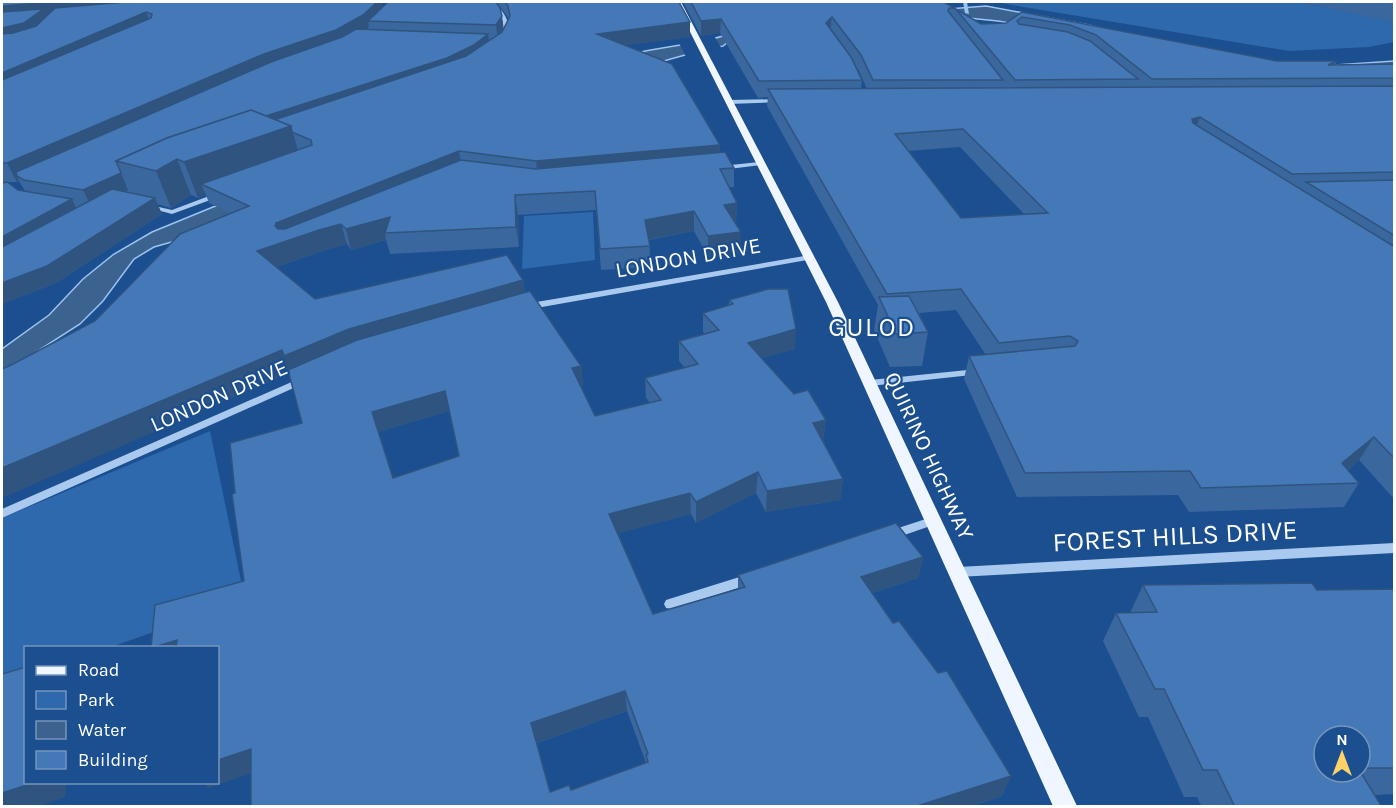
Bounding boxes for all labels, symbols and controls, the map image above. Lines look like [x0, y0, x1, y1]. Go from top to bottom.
street label: LONDON DRIVE [613, 232, 763, 284]
district label: GULOD [828, 312, 916, 343]
street label: LONDON DRIVE [146, 354, 292, 438]
street label: QUIRINO HIGHWAY [879, 368, 979, 544]
street label: FOREST HILLS DRIVE [1052, 514, 1298, 558]
legend [24, 646, 219, 784]
text: Road [78, 659, 119, 681]
text: Park [78, 689, 115, 711]
text: Water [78, 719, 126, 741]
north arrow [1312, 724, 1372, 784]
text: N [1336, 730, 1348, 749]
text: Building [78, 749, 148, 771]

